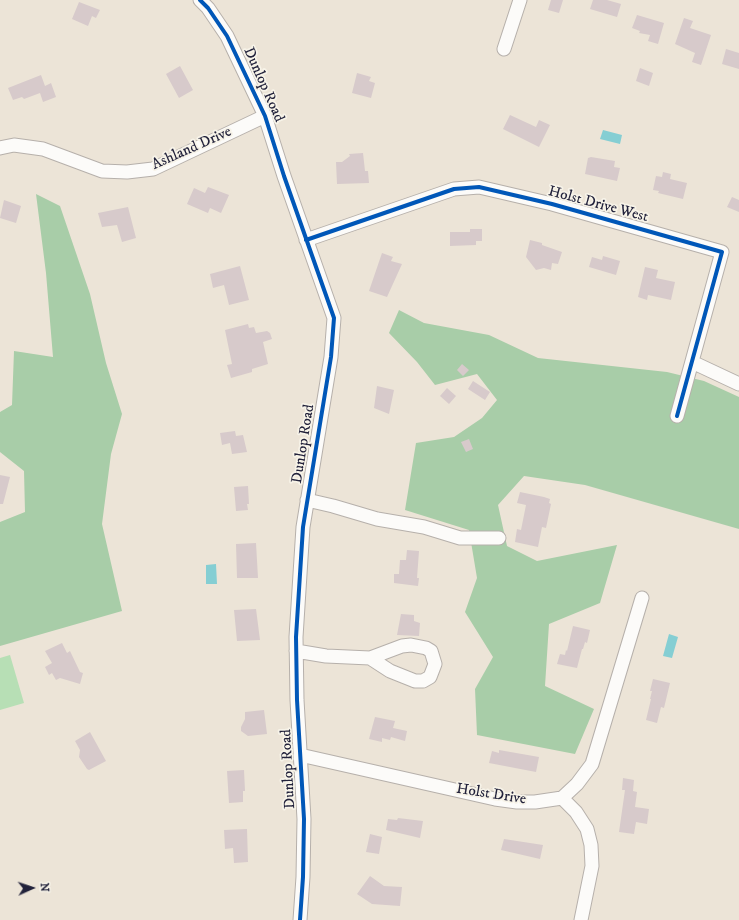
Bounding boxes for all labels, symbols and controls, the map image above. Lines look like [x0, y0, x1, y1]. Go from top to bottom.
street label: Dunlop Road [239, 45, 287, 125]
street label: Ashland Drive [149, 123, 235, 175]
street label: Holst Drive West [546, 183, 650, 227]
street label: Dunlop Road [289, 403, 319, 485]
street label: Dunlop Road [278, 729, 300, 809]
street label: Holst Drive [455, 781, 527, 809]
north arrow [12, 868, 52, 908]
text: N [37, 882, 51, 892]

